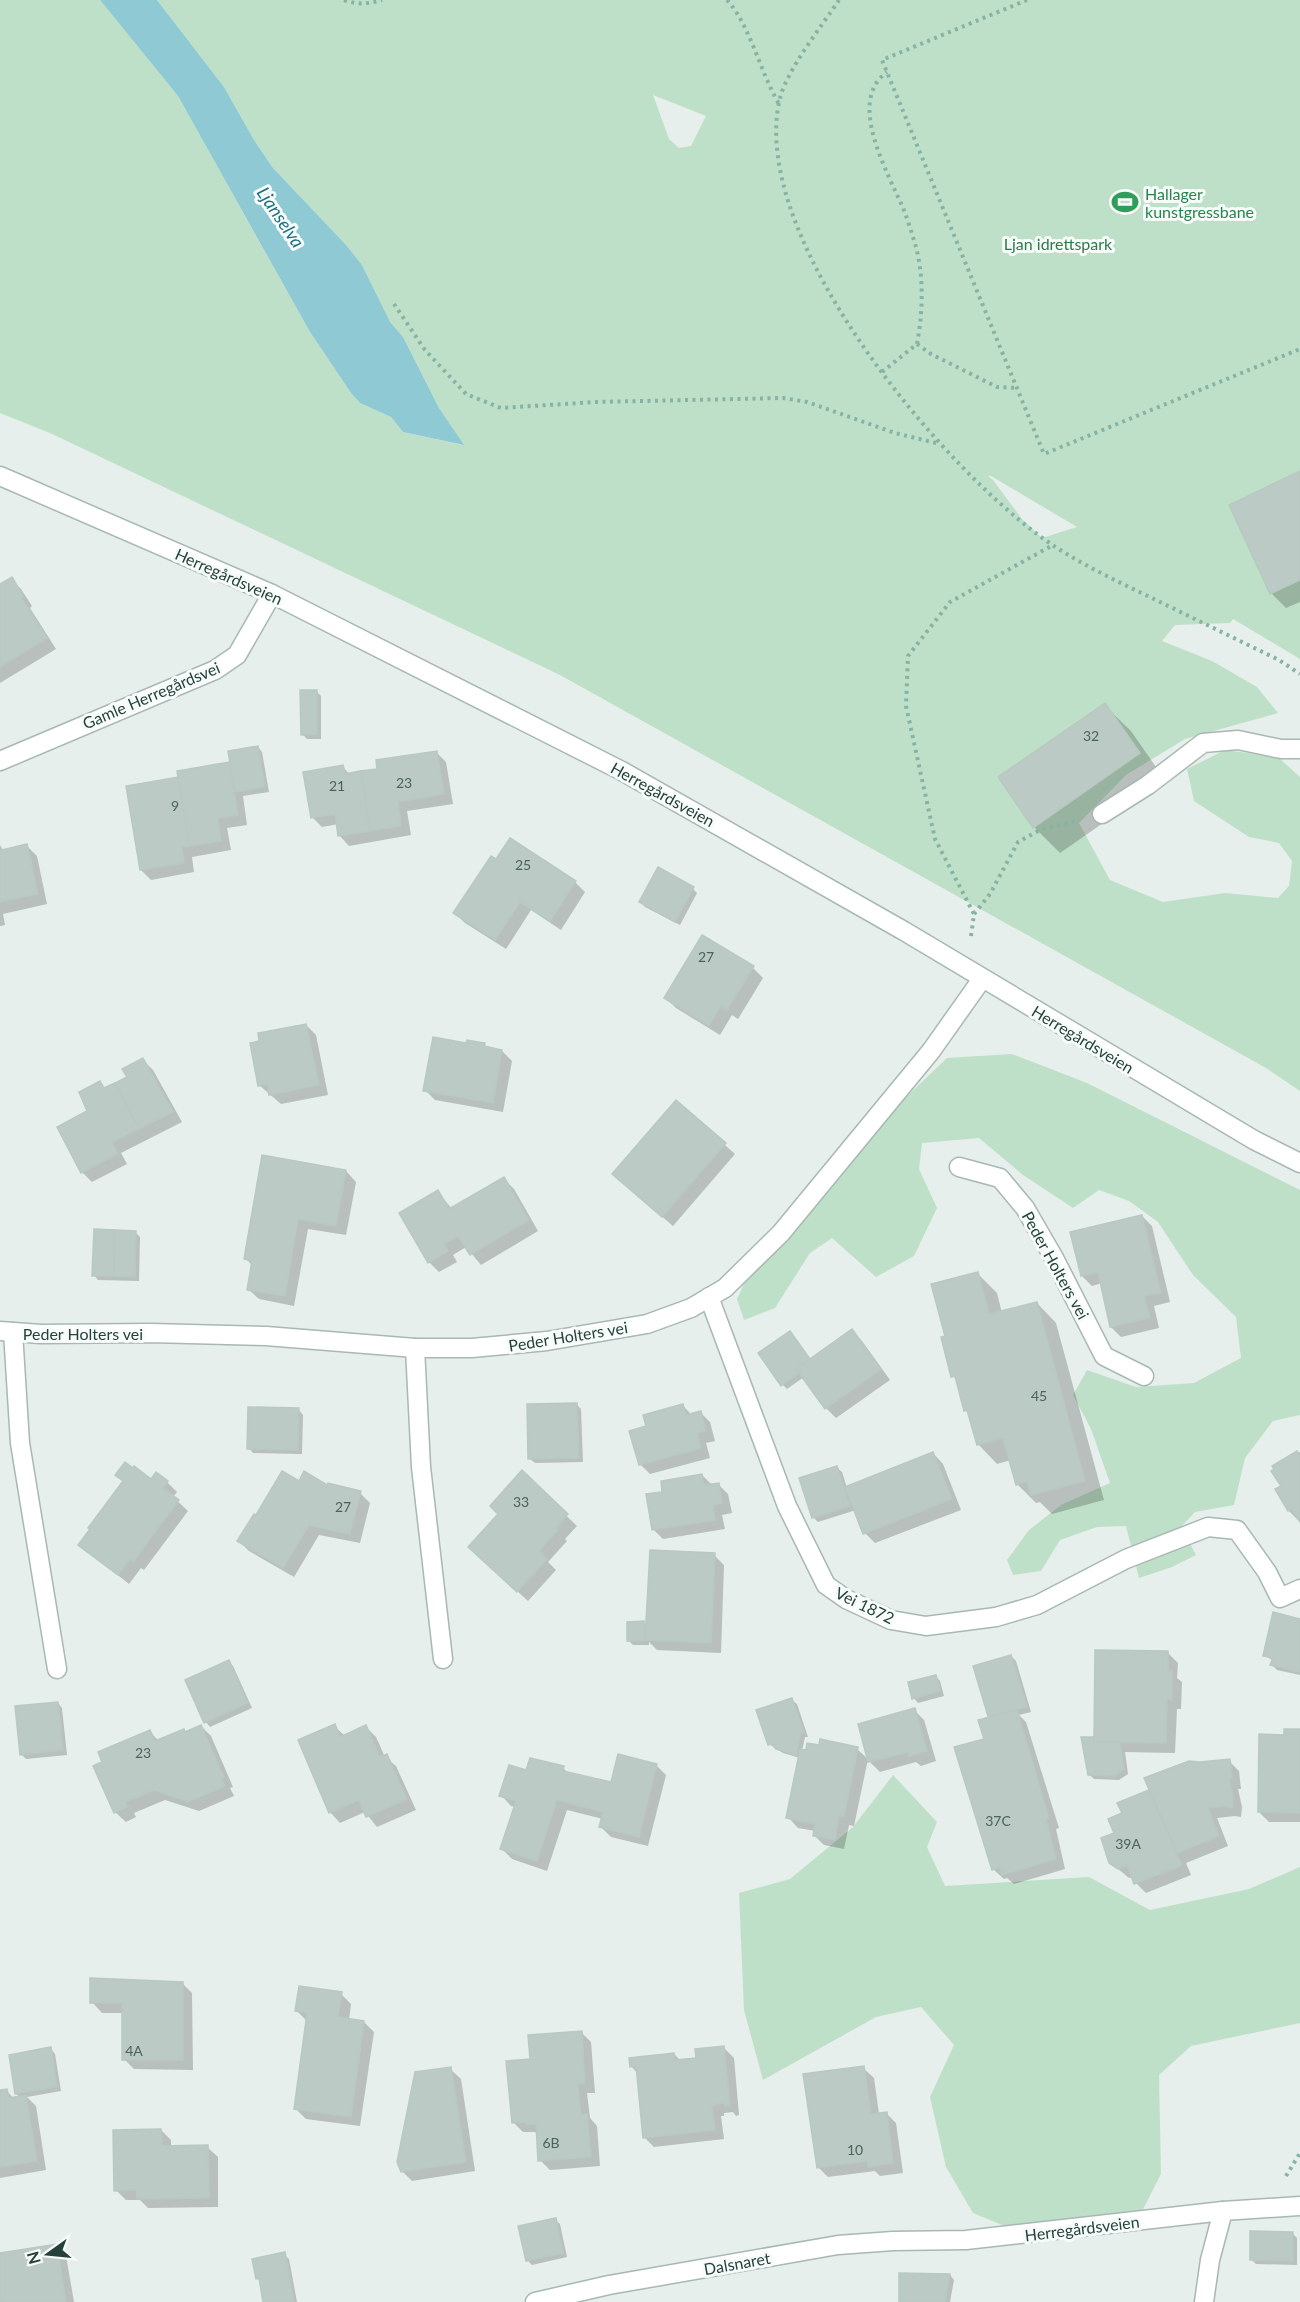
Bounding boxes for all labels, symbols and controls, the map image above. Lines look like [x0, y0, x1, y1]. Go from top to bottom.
water label: Ljanselva [253, 182, 309, 252]
place label: Hallager kunstgressbane [1145, 184, 1254, 221]
sports icon: Hallager kunstgressbane [1110, 187, 1140, 217]
park label: Ljan idrettspark [1004, 234, 1113, 253]
street label: Herregårdsveien [172, 544, 286, 608]
street label: Gamle Herregårdsvei [80, 658, 222, 732]
house number: 32 [1083, 727, 1099, 744]
street label: Herregårdsveien [608, 758, 718, 830]
house number: 23 [396, 774, 412, 791]
house number: 21 [329, 777, 345, 794]
house number: 9 [171, 797, 179, 814]
house number: 25 [515, 856, 531, 873]
house number: 27 [698, 948, 714, 965]
street label: Herregårdsveien [1029, 1001, 1137, 1077]
street label: Peder Holters vei [1019, 1208, 1093, 1322]
street label: Peder Holters vei [507, 1317, 629, 1355]
street label: Peder Holters vei [23, 1324, 143, 1343]
house number: 45 [1031, 1387, 1047, 1404]
house number: 33 [513, 1493, 529, 1510]
house number: 27 [335, 1498, 351, 1515]
street label: Vei 1872 [832, 1583, 898, 1627]
house number: 23 [135, 1744, 151, 1761]
house number: 37C [985, 1812, 1011, 1829]
house number: 39A [1115, 1835, 1141, 1852]
house number: 4A [125, 2042, 143, 2059]
house number: 6B [542, 2134, 560, 2151]
house number: 10 [847, 2141, 863, 2158]
street label: Herregårdsveien [1024, 2212, 1140, 2244]
north arrow [18, 2224, 78, 2284]
street label: Dalsnaret [702, 2248, 772, 2278]
text: N [22, 2250, 44, 2266]

